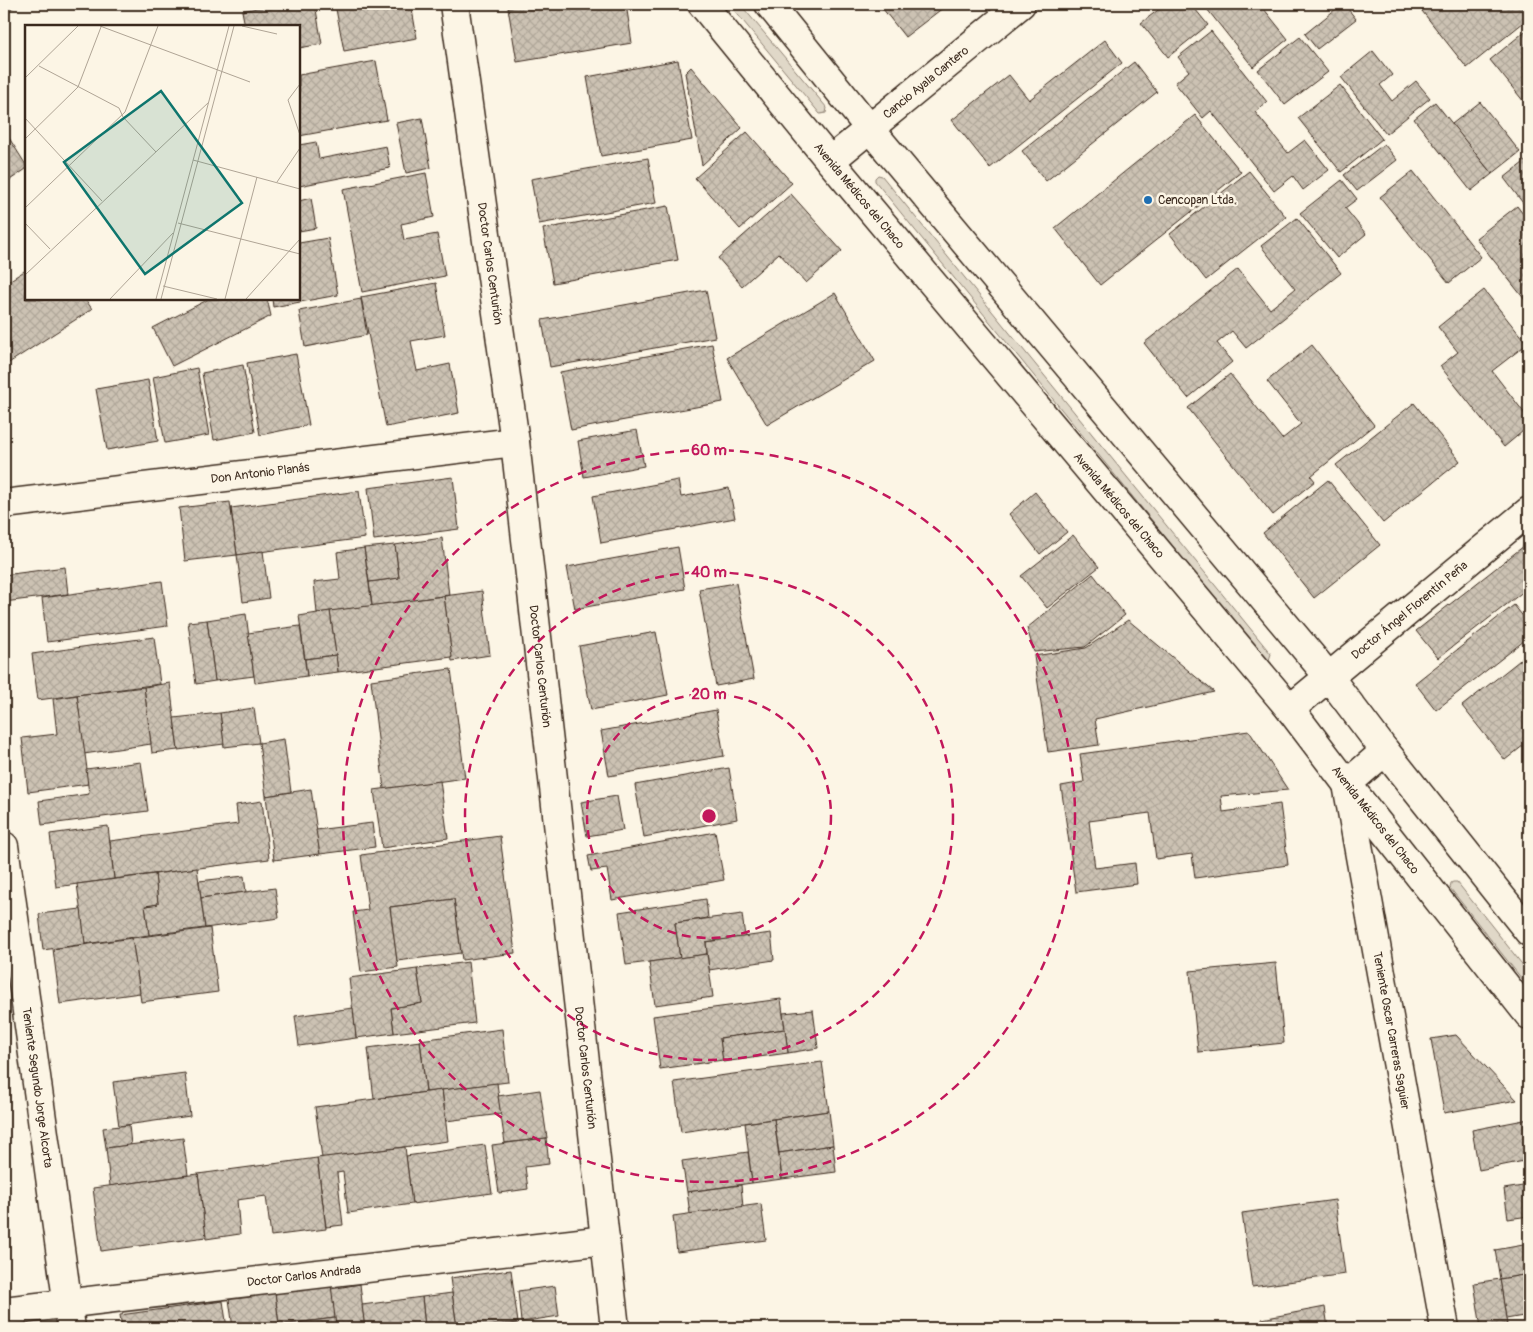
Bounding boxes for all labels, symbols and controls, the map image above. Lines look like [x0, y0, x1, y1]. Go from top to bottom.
inset map [25, 25, 300, 300]
street label: Cancio Ayala Cantero [880, 43, 972, 122]
street label: Avenida Médicos del Chaco [810, 140, 908, 252]
place label: Cencopan Ltda. [1158, 193, 1237, 208]
marker: Cencopan Ltda. [1142, 194, 1154, 206]
street label: Doctor Carlos Centurión [474, 201, 506, 326]
text: 60 m [691, 441, 727, 460]
street label: Avenida Médicos del Chaco [1070, 450, 1168, 562]
street label: Don Antonio Planás [210, 460, 311, 487]
street label: Doctor Ángel Florentín Peña [1349, 558, 1471, 663]
text: 40 m [691, 563, 727, 582]
street label: Doctor Carlos Centurión [525, 604, 554, 729]
text: 20 m [691, 685, 727, 704]
street label: Avenida Médicos del Chaco [1328, 763, 1422, 878]
centre of rings [700, 807, 718, 825]
street label: Teniente Oscar Carreras Saguier [1369, 951, 1413, 1112]
street label: Doctor Carlos Centurión [571, 1006, 600, 1130]
street label: Teniente Segundo Jorge Alcorta [19, 1007, 56, 1169]
street label: Doctor Carlos Andrada [246, 1262, 362, 1290]

